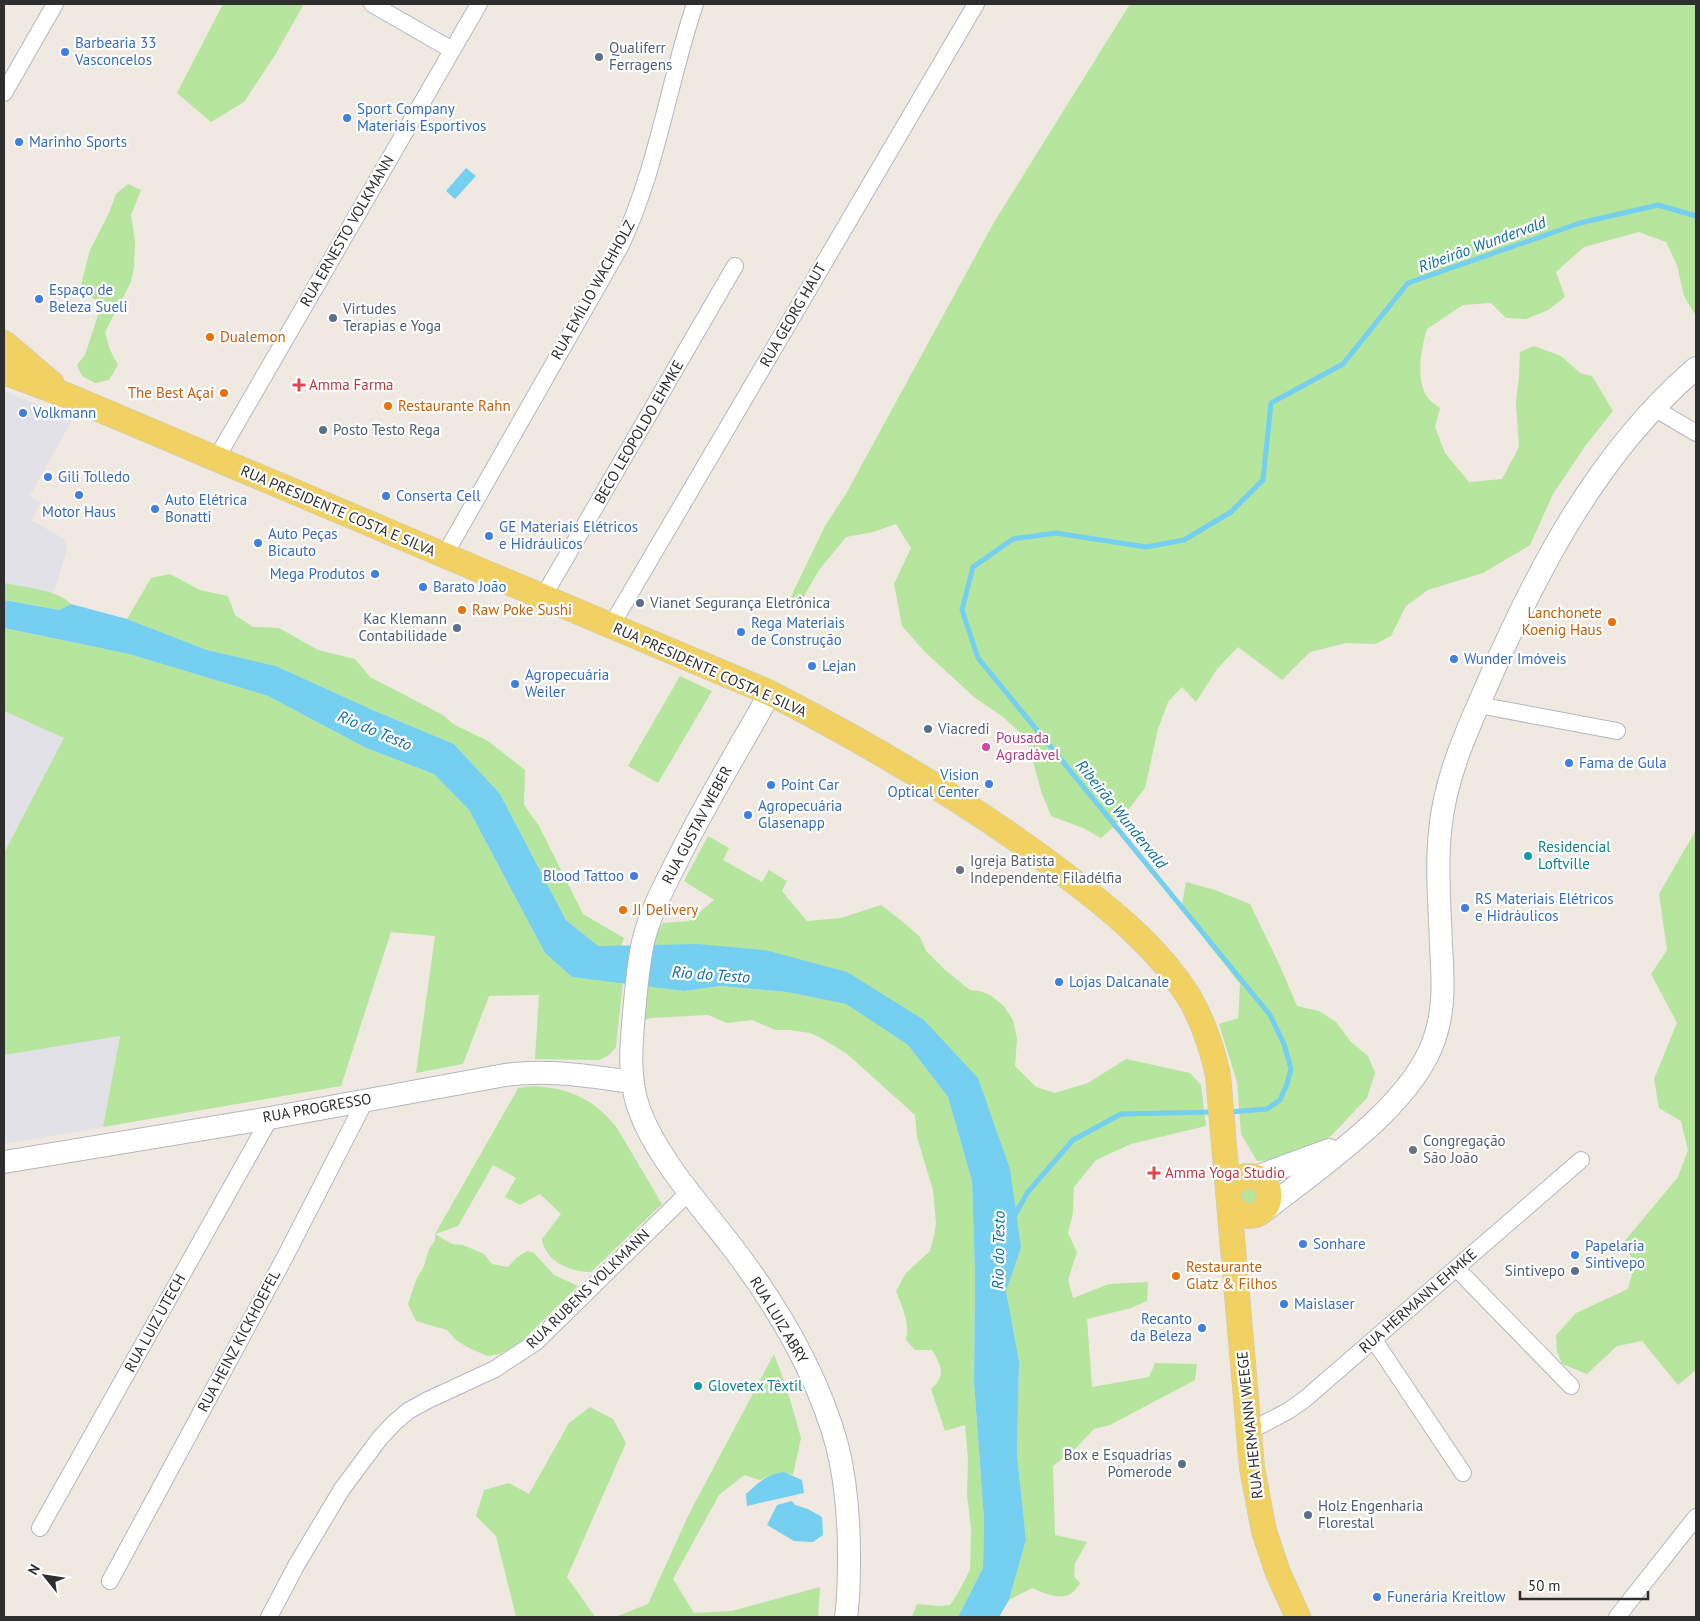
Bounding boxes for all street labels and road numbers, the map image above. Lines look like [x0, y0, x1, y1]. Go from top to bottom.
street label: RUA ERNESTO VOLKMANN [295, 152, 398, 310]
street label: RUA EMÍLIO WACHHOLZ [546, 217, 639, 363]
street label: RUA GEORG HAUT [755, 259, 830, 370]
street label: BECO LEOPOLDO EHMKE [590, 357, 687, 507]
street label: RUA PRESIDENTE COSTA E SILVA [238, 461, 439, 560]
street label: RUA PRESIDENTE COSTA E SILVA [610, 618, 810, 721]
street label: RUA GUSTAV WEBER [657, 762, 736, 887]
street label: RUA PROGRESSO [261, 1089, 373, 1126]
street label: RUA RUBENS VOLKMANN [522, 1225, 653, 1352]
street label: RUA HERMANN EHMKE [1355, 1244, 1480, 1357]
street label: RUA HEINZ KICKHOEFEL [193, 1266, 284, 1415]
street label: RUA LUIZ UTECH [120, 1270, 189, 1375]
street label: RUA LUIZ ABRY [746, 1273, 813, 1367]
street label: RUA HERMANN WEEGE [1232, 1350, 1267, 1500]

